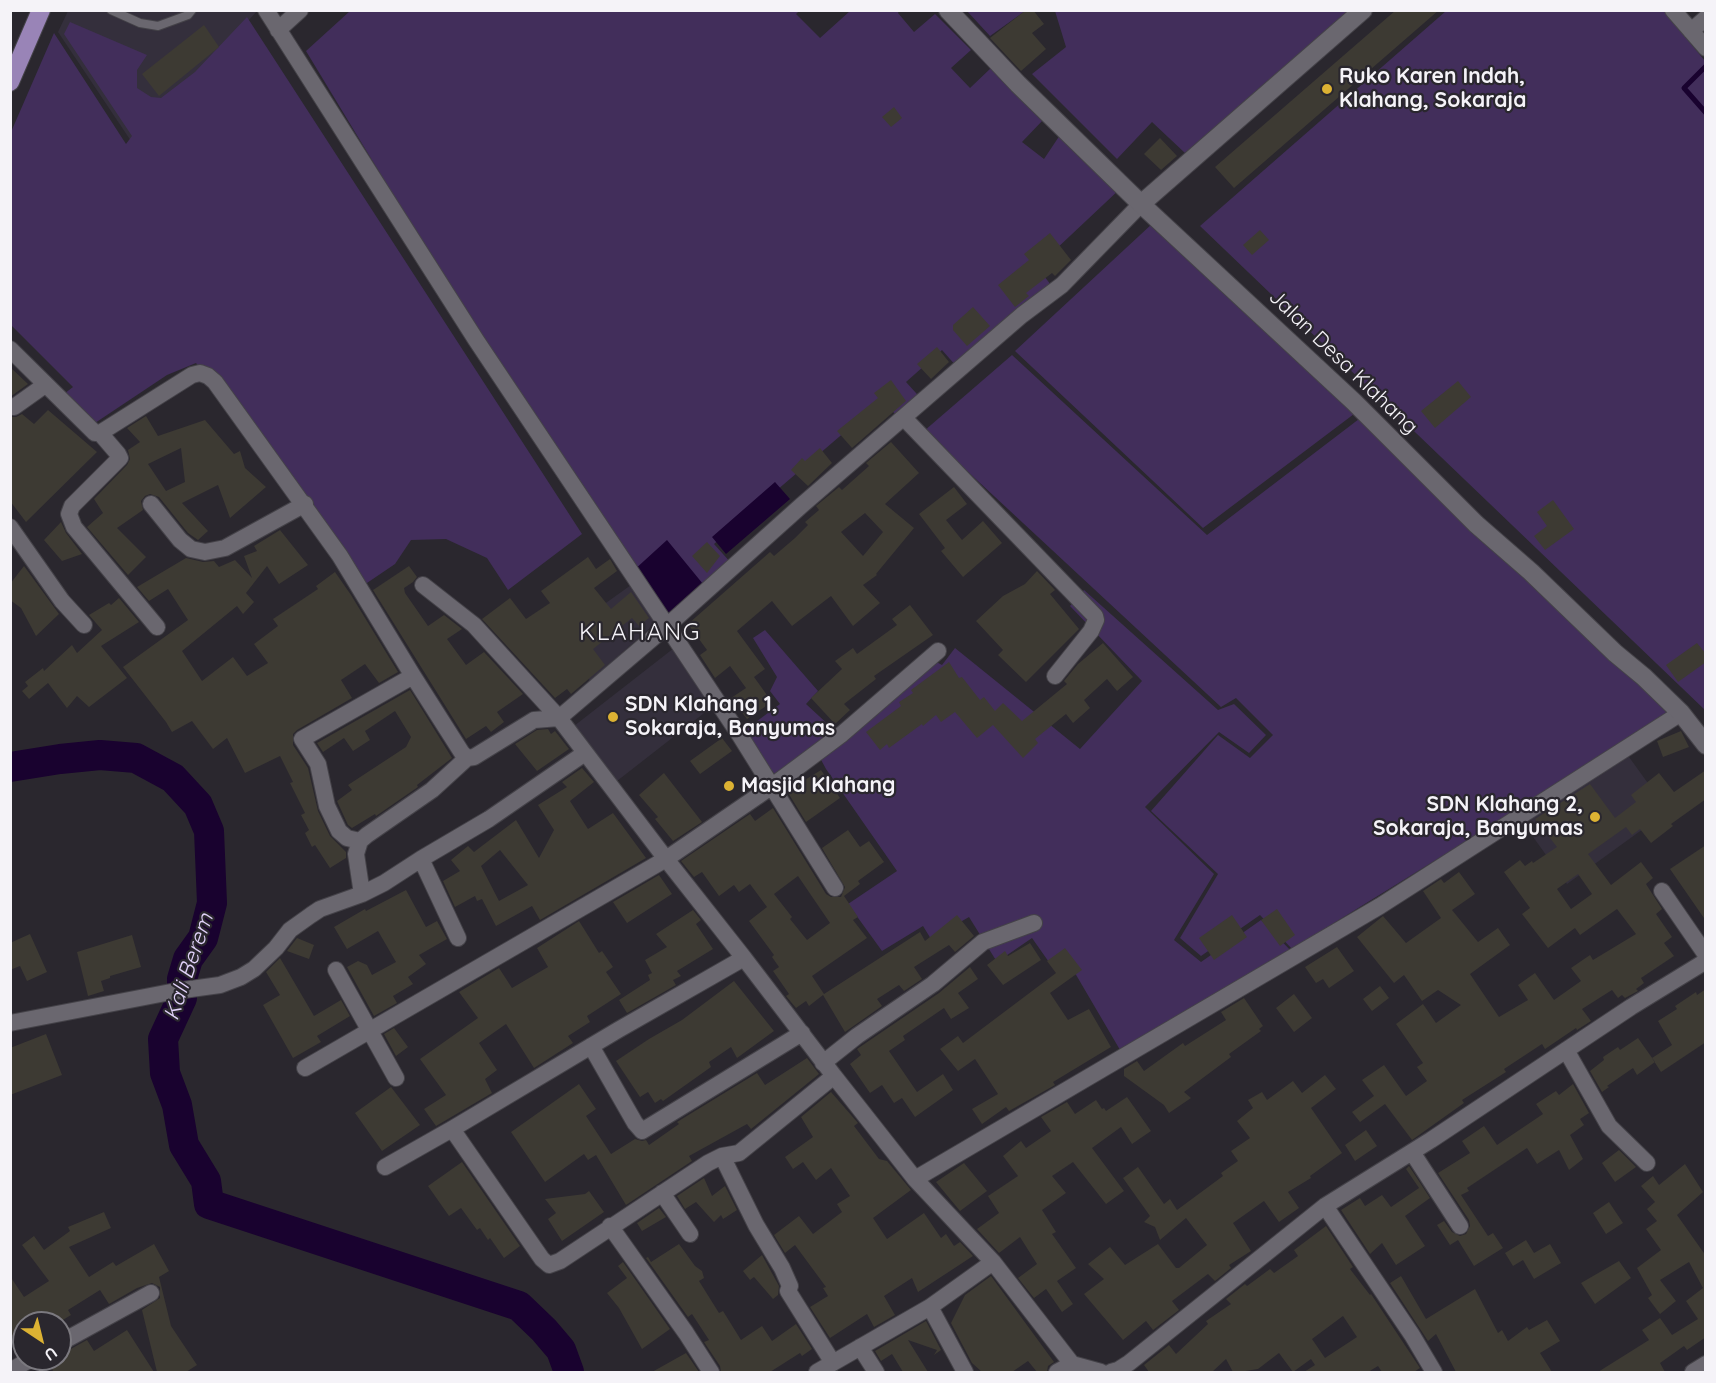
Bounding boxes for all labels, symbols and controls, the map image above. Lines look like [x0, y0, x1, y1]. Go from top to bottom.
place label: Ruko Karen Indah, Klahang, Sokaraja [1339, 64, 1526, 114]
marker: Ruko Karen Indah, Klahang, Sokaraja [1320, 82, 1334, 96]
street label: Jalan Desa Klahang [1263, 284, 1423, 440]
district label: KLAHANG [579, 619, 701, 647]
place label: SDN Klahang 1, Sokaraja, Banyumas [625, 692, 835, 742]
marker: SDN Klahang 1, Sokaraja, Banyumas [606, 710, 620, 724]
place label: Masjid Klahang [741, 773, 895, 799]
marker: Masjid Klahang [722, 779, 736, 793]
place label: SDN Klahang 2, Sokaraja, Banyumas [1373, 792, 1583, 842]
marker: SDN Klahang 2, Sokaraja, Banyumas [1588, 810, 1602, 824]
water label: Kali Berem [158, 910, 220, 1024]
north arrow [12, 1311, 72, 1371]
text: U [41, 1343, 62, 1366]

